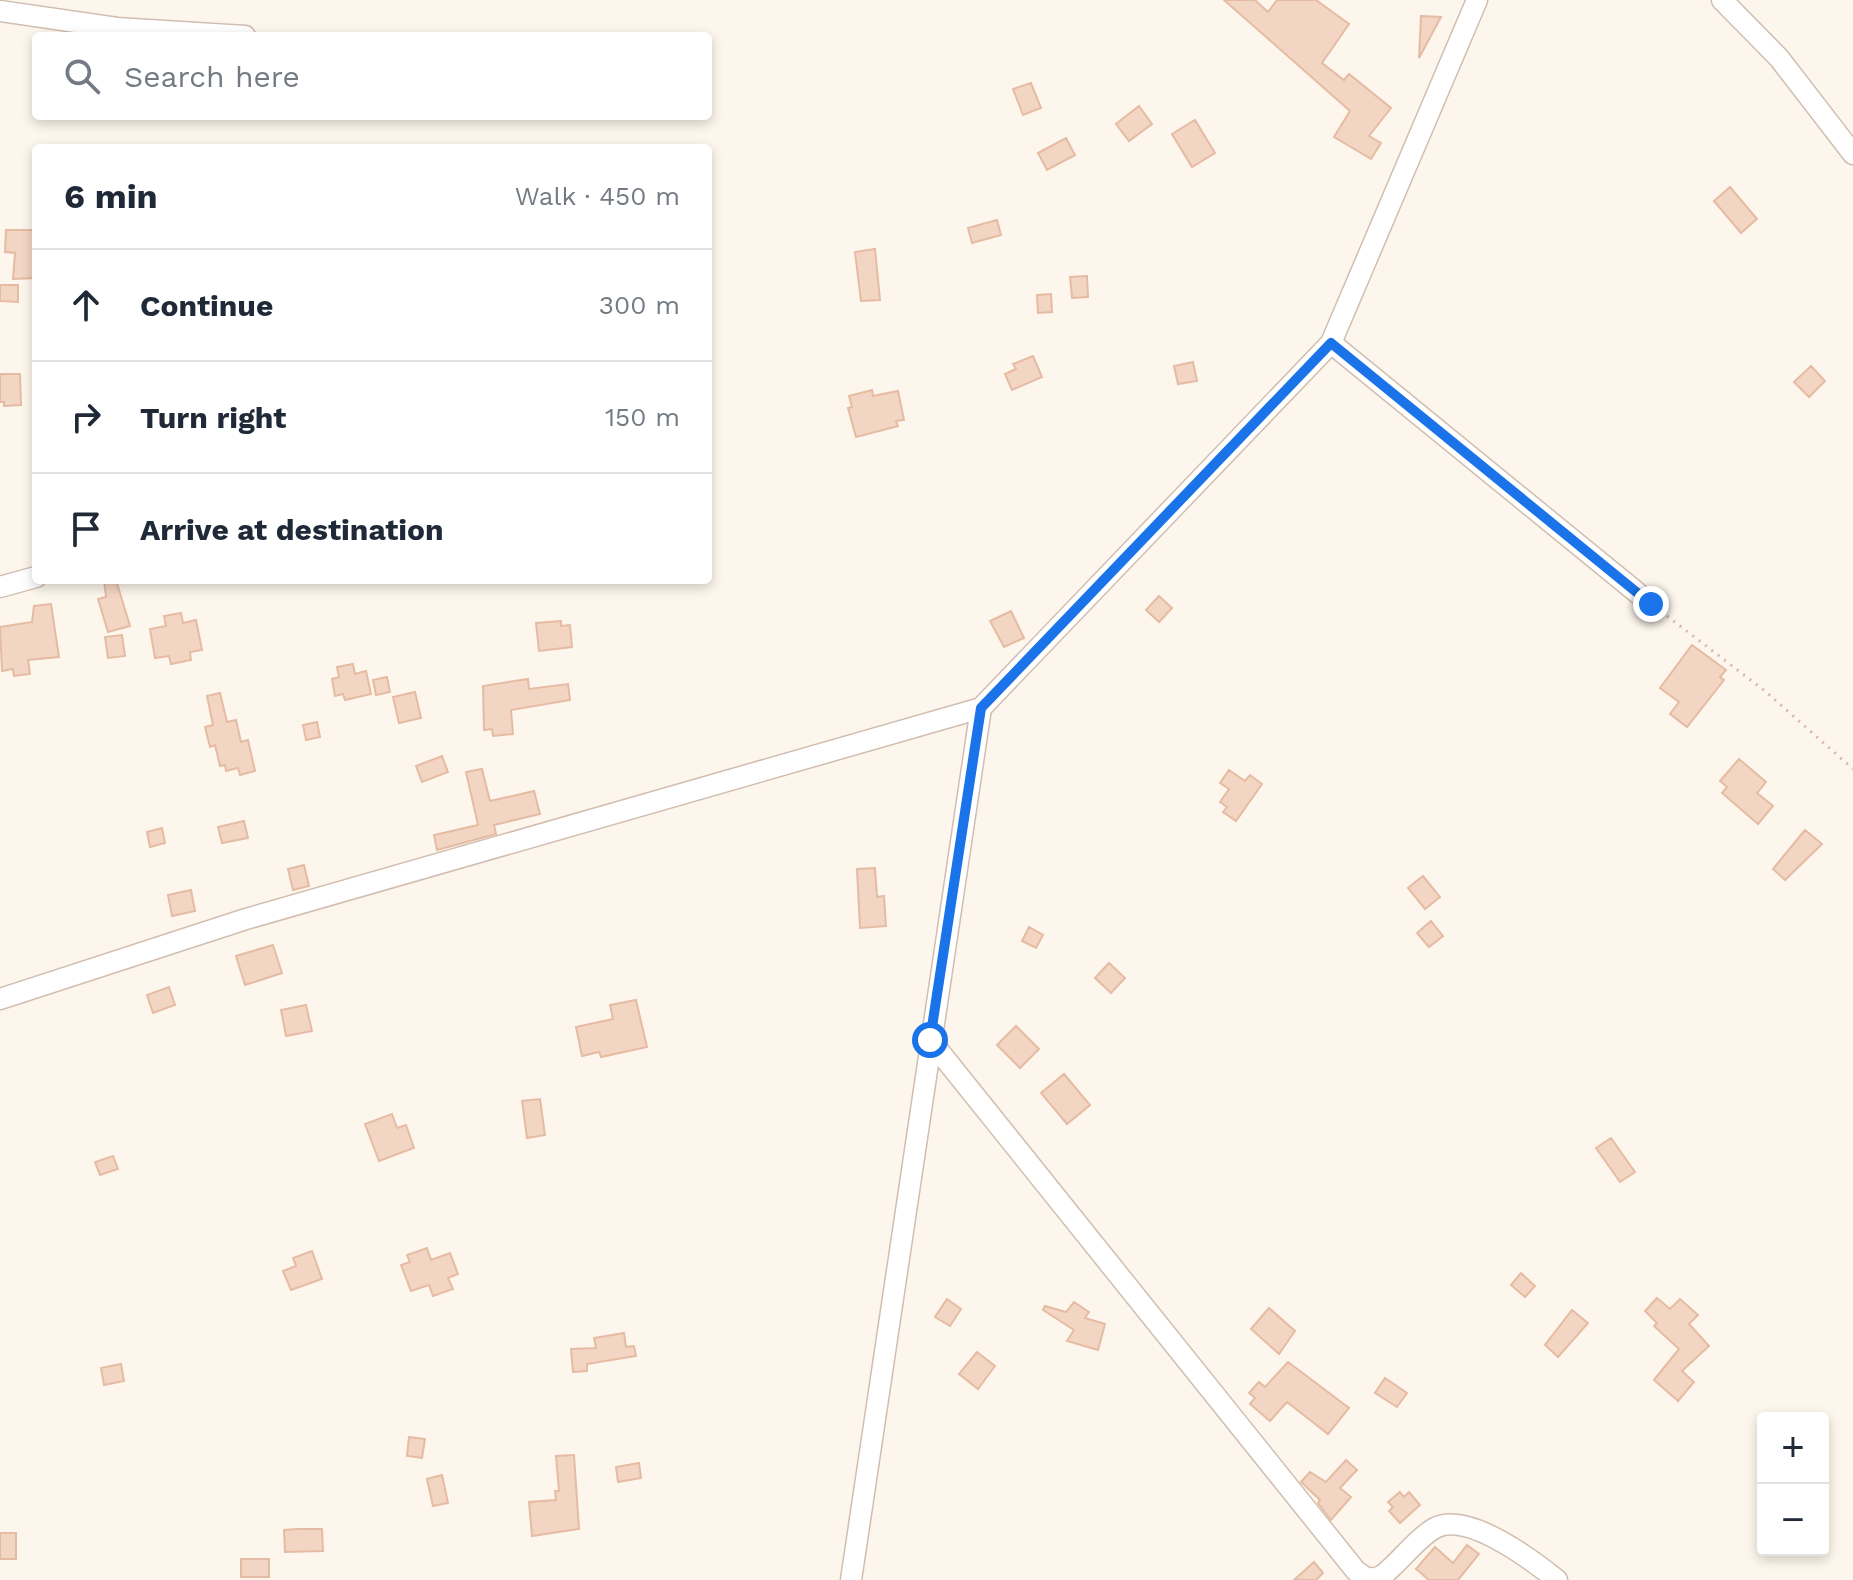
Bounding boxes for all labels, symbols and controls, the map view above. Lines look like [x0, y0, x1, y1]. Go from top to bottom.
search box [32, 32, 712, 120]
icon: search [60, 54, 104, 98]
text: Search here [124, 59, 300, 94]
text: 6 min [64, 176, 158, 216]
text: Walk · 450 m [515, 181, 680, 211]
icon: ahead [64, 283, 108, 327]
text: Continue [140, 288, 273, 323]
text: 300 m [599, 290, 680, 320]
icon: right [64, 395, 108, 439]
text: Turn right [140, 400, 286, 435]
text: 150 m [605, 402, 680, 432]
icon: arrive [64, 507, 108, 551]
text: Arrive at destination [140, 512, 444, 547]
route end [1633, 586, 1669, 622]
route start [912, 1022, 948, 1058]
map controls [1757, 1412, 1829, 1556]
button: + [1757, 1412, 1829, 1484]
button: − [1757, 1484, 1829, 1556]

